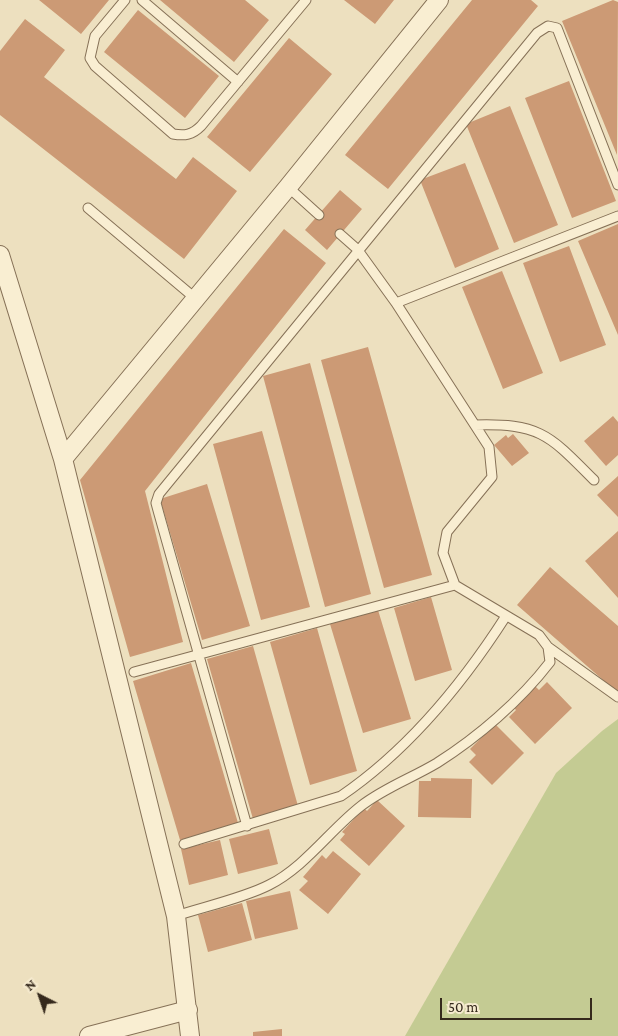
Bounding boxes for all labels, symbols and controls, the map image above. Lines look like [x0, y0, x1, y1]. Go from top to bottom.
north arrow [15, 971, 65, 1021]
text: N [21, 976, 39, 994]
scale bar [443, 988, 596, 1020]
text: 50 m [448, 999, 478, 1015]

